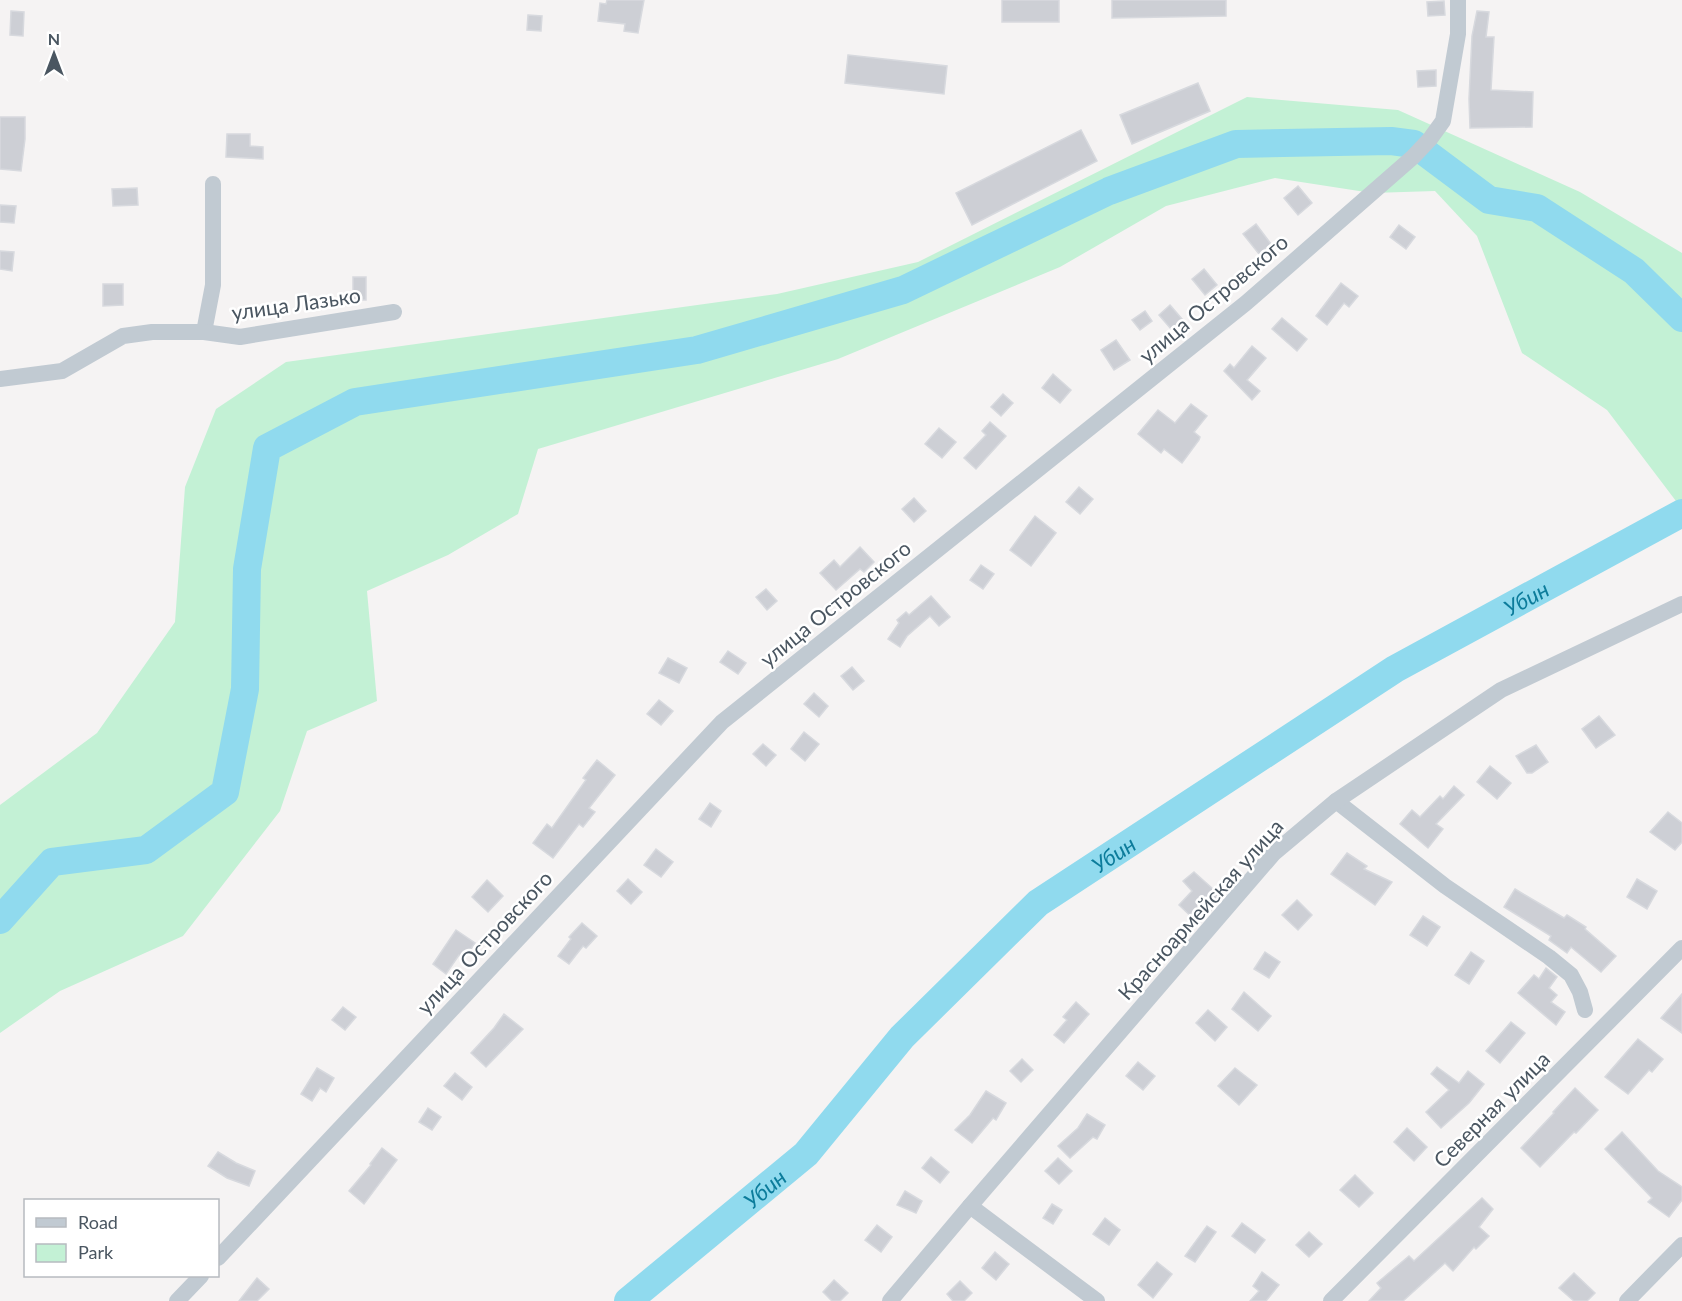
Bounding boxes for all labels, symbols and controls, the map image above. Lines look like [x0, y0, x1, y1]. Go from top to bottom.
north arrow [24, 24, 84, 84]
text: N [48, 29, 60, 48]
street label: улица Островского [1133, 228, 1293, 368]
street label: улица Лазько [230, 282, 362, 324]
street label: улица Островского [755, 535, 915, 671]
water label: Убин [1499, 575, 1553, 621]
street label: Красноармейская улица [1112, 814, 1288, 1004]
water label: Убин [1086, 830, 1140, 878]
street label: улица Островского [411, 865, 557, 1019]
street label: Северная улица [1428, 1046, 1554, 1172]
water label: Убин [738, 1163, 791, 1214]
legend [24, 1199, 219, 1277]
text: Road [78, 1211, 118, 1233]
text: Park [78, 1241, 114, 1263]

